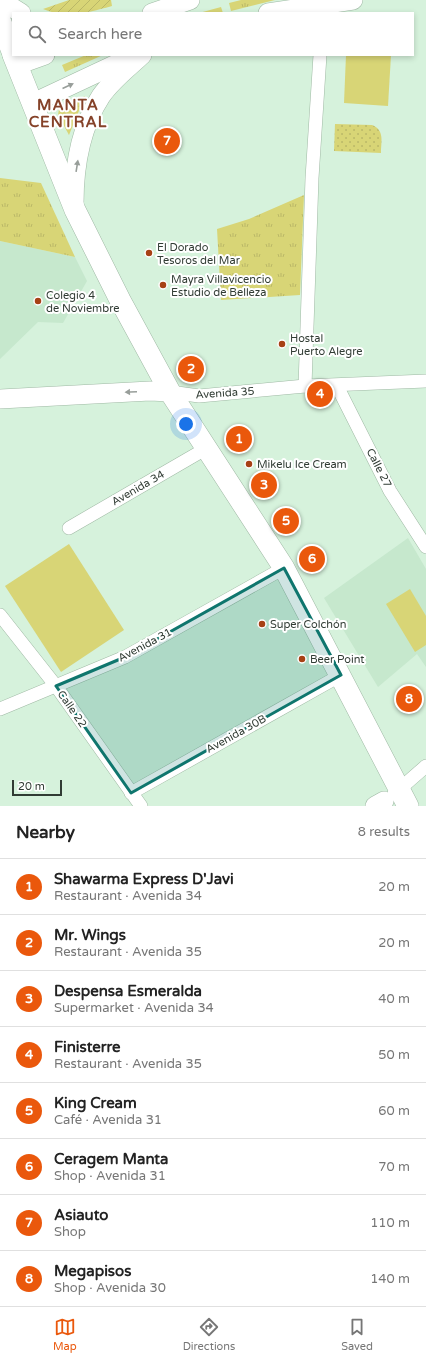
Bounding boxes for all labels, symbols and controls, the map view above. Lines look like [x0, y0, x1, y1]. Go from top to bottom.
search box [12, 12, 414, 56]
icon: search [26, 23, 48, 45]
text: Search here [58, 25, 142, 43]
one-way arrow [62, 83, 74, 89]
district label: MANTA CENTRAL [29, 96, 107, 131]
pin: 7 [154, 126, 180, 156]
one-way arrow [74, 159, 80, 172]
place label: El Dorado Tesoros del Mar [157, 241, 241, 267]
marker: El Dorado Tesoros del Mar [144, 248, 154, 258]
place label: Mayra Villavicencio Estudio de Belleza [171, 273, 272, 299]
marker: Mayra Villavicencio Estudio de Belleza [158, 280, 168, 290]
place label: Colegio 4 de Noviembre [46, 289, 119, 315]
marker: Colegio 4 de Noviembre [33, 296, 43, 306]
place label: Hostal Puerto Alegre [290, 332, 362, 358]
marker: Hostal Puerto Alegre [277, 339, 287, 349]
pin: 2 [178, 354, 204, 384]
pin: 4 [307, 379, 333, 409]
street label: Avenida 35 [195, 384, 255, 402]
one-way arrow [125, 389, 137, 396]
your location [176, 414, 196, 434]
pin: 1 [226, 424, 252, 454]
street label: Calle 27 [364, 446, 394, 490]
place label: Mikelu Ice Cream [257, 458, 347, 471]
marker: Mikelu Ice Cream [244, 459, 254, 469]
street label: Avenida 34 [109, 468, 167, 508]
pin: 3 [251, 470, 277, 500]
pin: 5 [273, 506, 299, 536]
pin: 6 [299, 544, 325, 574]
place label: Super Colchón [270, 618, 346, 631]
marker: Super Colchón [257, 619, 267, 629]
street label: Avenida 31 [116, 625, 174, 665]
place label: Beer Point [310, 653, 365, 666]
marker: Beer Point [297, 654, 307, 664]
pin: 8 [396, 684, 422, 714]
street label: Calle 22 [55, 688, 89, 730]
street label: Avenida 30B [204, 712, 269, 756]
scale bar [12, 778, 62, 797]
text: 20 m [18, 780, 45, 793]
text: Nearby [16, 822, 75, 843]
text: 8 results [358, 824, 410, 840]
text: Shawarma Express D'Javi [54, 870, 234, 888]
text: 1 [25, 879, 33, 895]
text: 20 m [378, 879, 410, 895]
text: Restaurant · Avenida 34 [54, 888, 202, 904]
text: Mr. Wings [54, 926, 126, 944]
text: 2 [25, 935, 33, 951]
text: 20 m [378, 935, 410, 951]
text: Restaurant · Avenida 35 [54, 944, 202, 960]
text: Despensa Esmeralda [54, 982, 202, 1000]
text: 3 [25, 991, 33, 1007]
text: 40 m [378, 991, 410, 1007]
text: Supermarket · Avenida 34 [54, 1000, 214, 1016]
text: Finisterre [54, 1038, 121, 1056]
text: 4 [25, 1047, 33, 1063]
text: 50 m [378, 1047, 410, 1063]
text: Restaurant · Avenida 35 [54, 1056, 202, 1072]
text: King Cream [54, 1094, 137, 1112]
text: 5 [25, 1103, 33, 1119]
text: 60 m [378, 1103, 410, 1119]
text: Café · Avenida 31 [54, 1112, 162, 1128]
text: Ceragem Manta [54, 1150, 169, 1168]
text: 6 [25, 1159, 33, 1175]
text: 70 m [378, 1159, 410, 1175]
text: Shop · Avenida 31 [54, 1168, 166, 1184]
text: Asiauto [54, 1206, 108, 1224]
text: 7 [25, 1215, 33, 1231]
text: 110 m [370, 1215, 410, 1231]
text: Shop [54, 1224, 86, 1240]
text: Megapisos [54, 1262, 131, 1280]
text: 8 [25, 1271, 33, 1287]
text: 140 m [370, 1271, 410, 1287]
text: Shop · Avenida 30 [54, 1280, 166, 1296]
tab: Map [53, 1316, 77, 1353]
tab: Directions [183, 1316, 235, 1353]
tab: Saved [341, 1316, 373, 1353]

